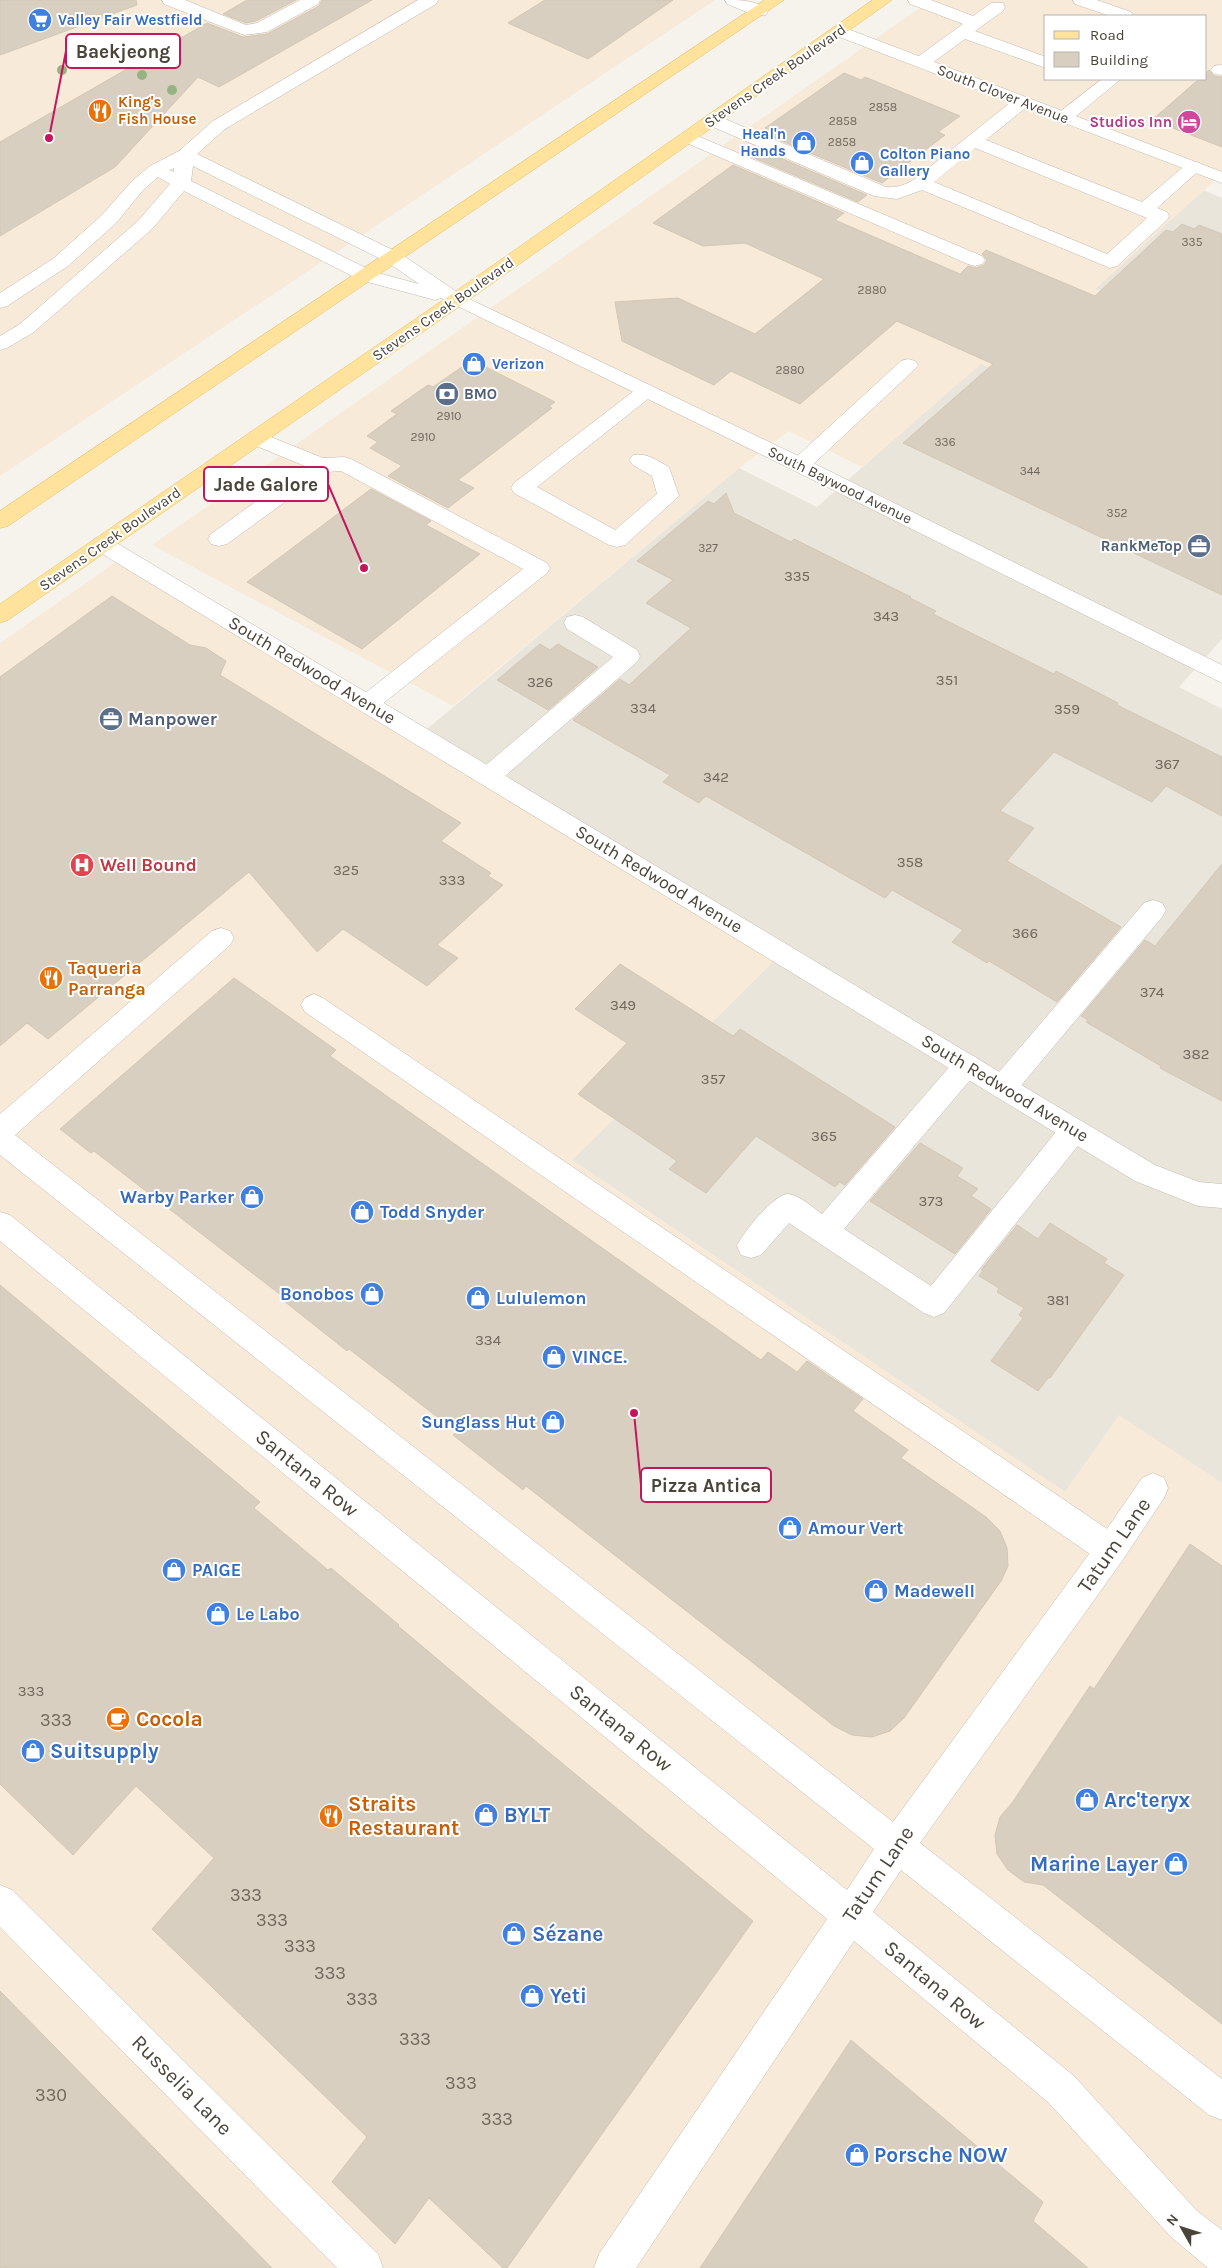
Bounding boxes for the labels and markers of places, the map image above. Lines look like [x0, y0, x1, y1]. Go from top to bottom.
supermarket icon: Valley Fair Westfield [27, 7, 53, 33]
place label: Valley Fair Westfield [58, 11, 202, 29]
callout: Baekjeong [66, 34, 180, 68]
place label: King's Fish House [118, 93, 197, 128]
restaurant icon: King's Fish House [87, 98, 113, 124]
hotel icon: Studios Inn [1176, 109, 1202, 135]
place label: Studios Inn [1090, 113, 1172, 131]
place label: Heal'n Hands [740, 125, 786, 160]
shop icon: Heal'n Hands [791, 130, 817, 156]
place label: Colton Piano Gallery [880, 145, 970, 180]
shop icon: Colton Piano Gallery [849, 150, 875, 176]
shop icon: Verizon [461, 351, 487, 377]
place label: Verizon [492, 355, 544, 373]
bank icon: BMO [434, 381, 460, 407]
place label: BMO [464, 385, 497, 403]
callout: Jade Galore [204, 467, 328, 501]
office icon: RankMeTop [1186, 533, 1212, 559]
place label: RankMeTop [1101, 537, 1182, 555]
office icon: Manpower [98, 706, 124, 732]
place label: Manpower [128, 708, 217, 730]
hospital icon: Well Bound [69, 852, 95, 878]
place label: Well Bound [100, 854, 197, 876]
place label: Taqueria Parranga [68, 957, 146, 1000]
restaurant icon: Taqueria Parranga [38, 965, 64, 991]
shop icon: Warby Parker [239, 1184, 265, 1210]
place label: Warby Parker [120, 1186, 234, 1208]
shop icon: Todd Snyder [349, 1199, 375, 1225]
place label: Todd Snyder [380, 1201, 484, 1223]
shop icon: Bonobos [359, 1281, 385, 1307]
place label: Bonobos [280, 1283, 354, 1305]
shop icon: Lululemon [465, 1285, 491, 1311]
place label: Lululemon [496, 1287, 586, 1309]
shop icon: VINCE. [541, 1344, 567, 1370]
place label: VINCE. [572, 1346, 627, 1368]
shop icon: Sunglass Hut [540, 1409, 566, 1435]
place label: Sunglass Hut [421, 1411, 536, 1433]
callout: Pizza Antica [641, 1468, 771, 1502]
shop icon: Amour Vert [777, 1515, 803, 1541]
place label: Amour Vert [808, 1517, 903, 1539]
shop icon: PAIGE [161, 1557, 187, 1583]
place label: PAIGE [192, 1559, 241, 1581]
shop icon: Madewell [863, 1578, 889, 1604]
place label: Madewell [894, 1580, 975, 1602]
shop icon: Le Labo [205, 1601, 231, 1627]
place label: Le Labo [236, 1603, 300, 1625]
cafe icon: Cocola [105, 1706, 131, 1732]
place label: Cocola [136, 1707, 203, 1731]
shop icon: Suitsupply [20, 1738, 46, 1764]
place label: Suitsupply [50, 1739, 159, 1763]
shop icon: Arc'teryx [1074, 1787, 1100, 1813]
place label: Arc'teryx [1104, 1788, 1190, 1812]
place label: Straits Restaurant [348, 1792, 459, 1840]
shop icon: BYLT [473, 1802, 499, 1828]
restaurant icon: Straits Restaurant [318, 1803, 344, 1829]
place label: BYLT [504, 1803, 551, 1827]
shop icon: Marine Layer [1163, 1851, 1189, 1877]
place label: Marine Layer [1030, 1852, 1159, 1876]
shop icon: Sézane [501, 1921, 527, 1947]
place label: Sézane [532, 1922, 603, 1946]
shop icon: Yeti [519, 1983, 545, 2009]
place label: Yeti [550, 1984, 587, 2008]
shop icon: Porsche NOW [844, 2142, 870, 2168]
place label: Porsche NOW [874, 2143, 1007, 2167]

